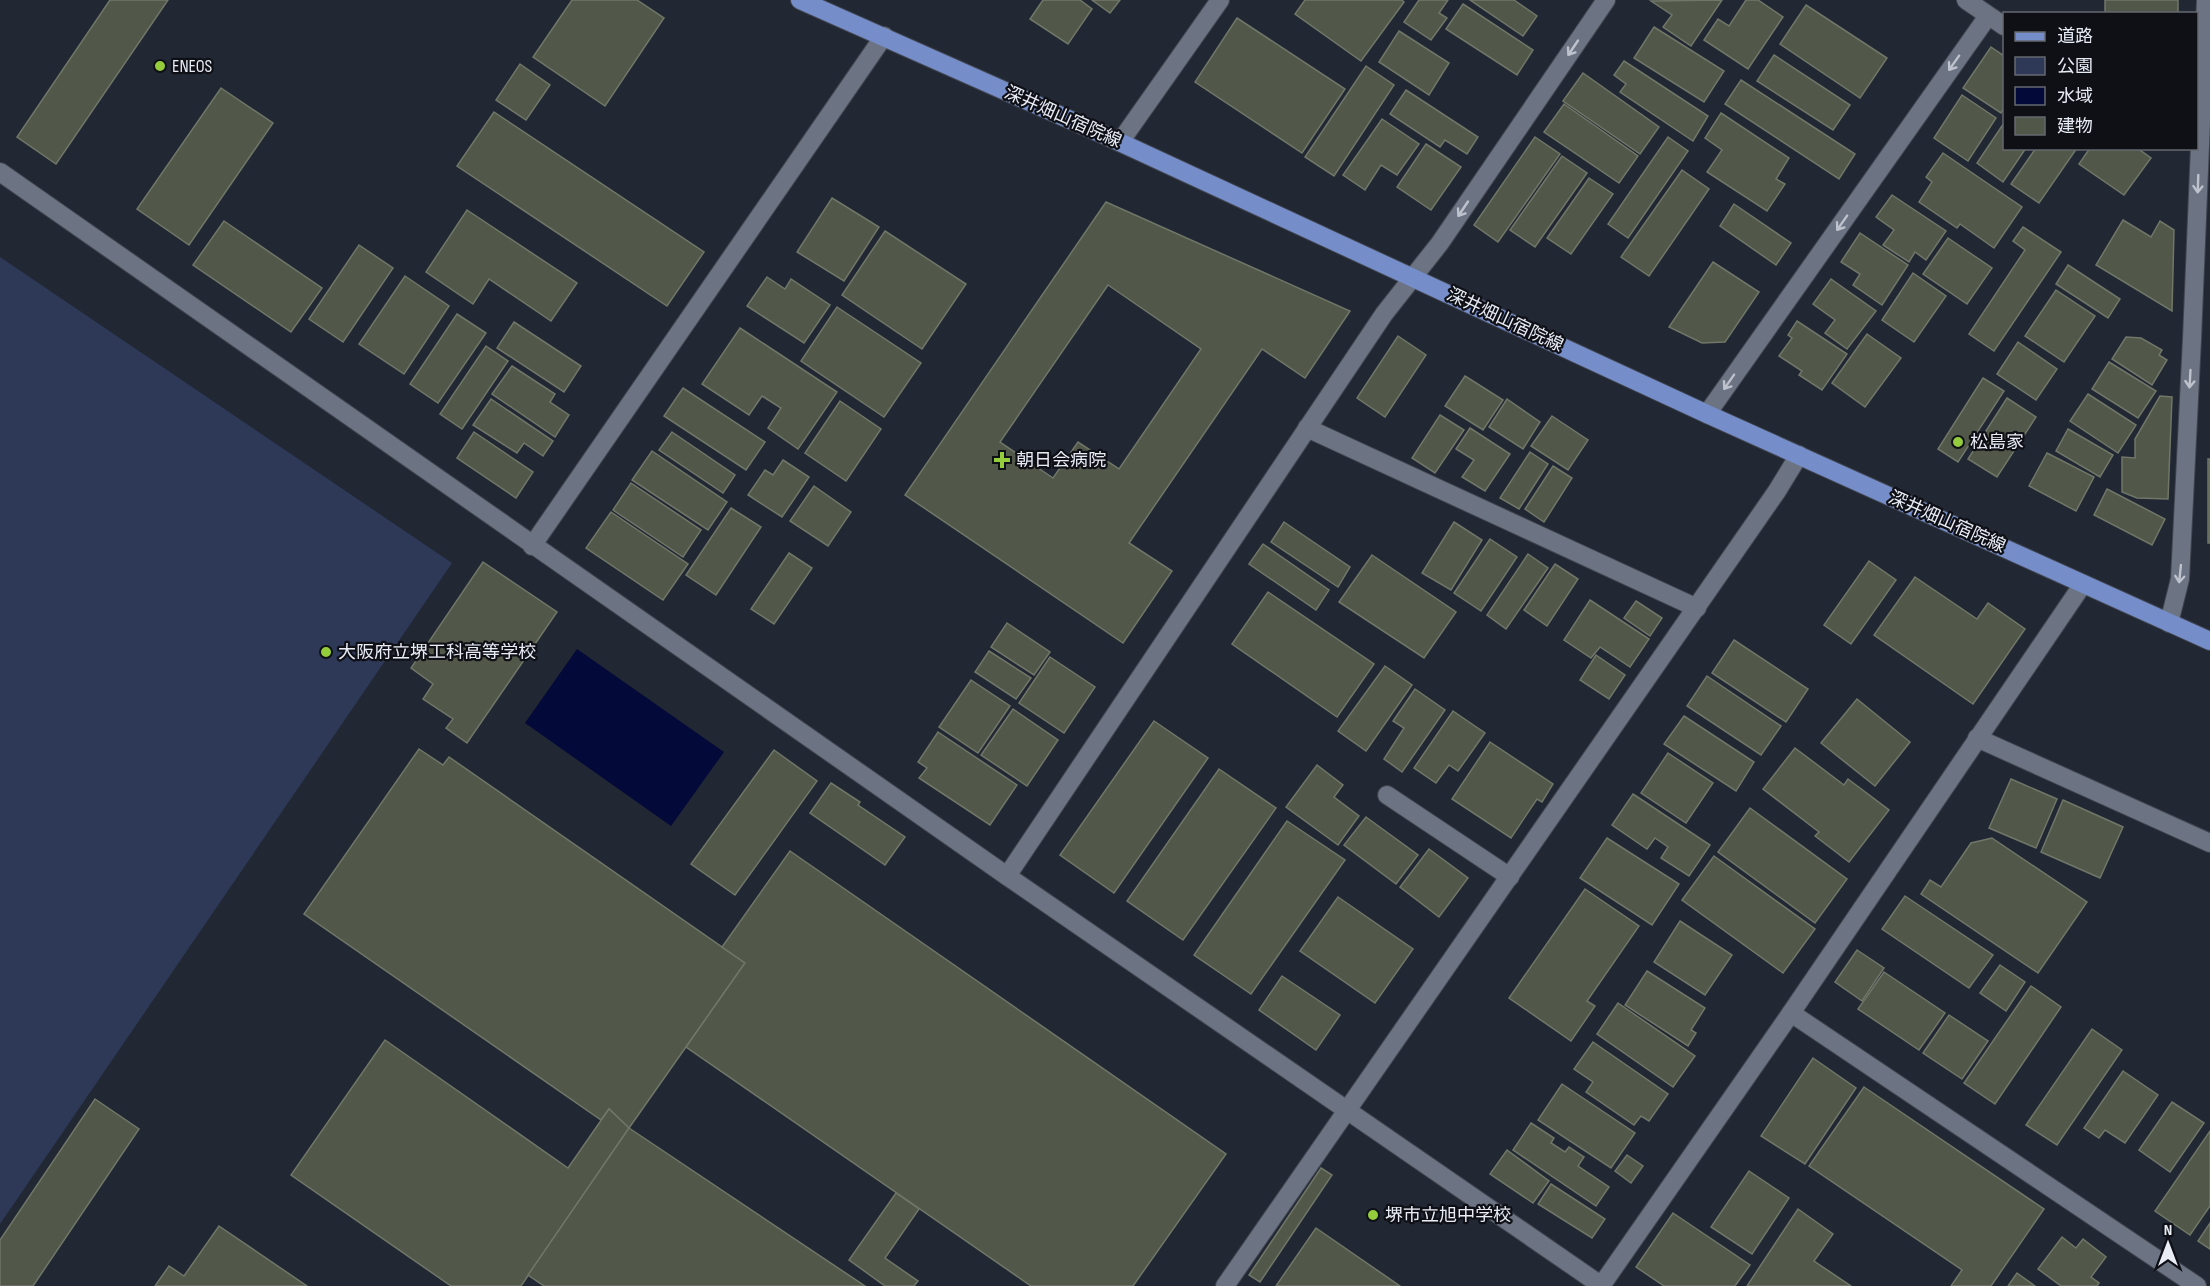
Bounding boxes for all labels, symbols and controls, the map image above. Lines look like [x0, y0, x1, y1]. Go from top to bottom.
legend [2003, 12, 2198, 150]
text: 道路 [2057, 26, 2093, 47]
one-way arrow [1567, 40, 1579, 56]
one-way arrow [1948, 55, 1960, 71]
place label: ENEOS [172, 56, 213, 77]
text: 公園 [2057, 56, 2093, 77]
marker: ENEOS [153, 59, 167, 73]
street label: 深井畑山宿院線 [1001, 82, 1125, 152]
text: 水域 [2057, 86, 2093, 107]
text: 建物 [2057, 116, 2093, 137]
one-way arrow [2193, 174, 2204, 194]
one-way arrow [1457, 201, 1469, 217]
one-way arrow [1836, 214, 1848, 230]
street label: 深井畑山宿院線 [1443, 284, 1567, 356]
one-way arrow [2185, 369, 2196, 389]
one-way arrow [1723, 373, 1735, 390]
place label: 松島家 [1970, 432, 2024, 453]
marker: 松島家 [1951, 435, 1965, 449]
place label: 朝日会病院 [1016, 450, 1106, 471]
marker: 朝日会病院 [993, 451, 1011, 469]
street label: 深井畑山宿院線 [1885, 487, 2009, 557]
one-way arrow [2174, 563, 2185, 583]
place label: 大阪府立堺工科高等学校 [338, 642, 536, 663]
marker: 大阪府立堺工科高等学校 [319, 645, 333, 659]
place label: 堺市立旭中学校 [1385, 1205, 1511, 1226]
marker: 堺市立旭中学校 [1366, 1208, 1380, 1222]
north arrow [2138, 1214, 2198, 1274]
text: N [2164, 1221, 2172, 1240]

